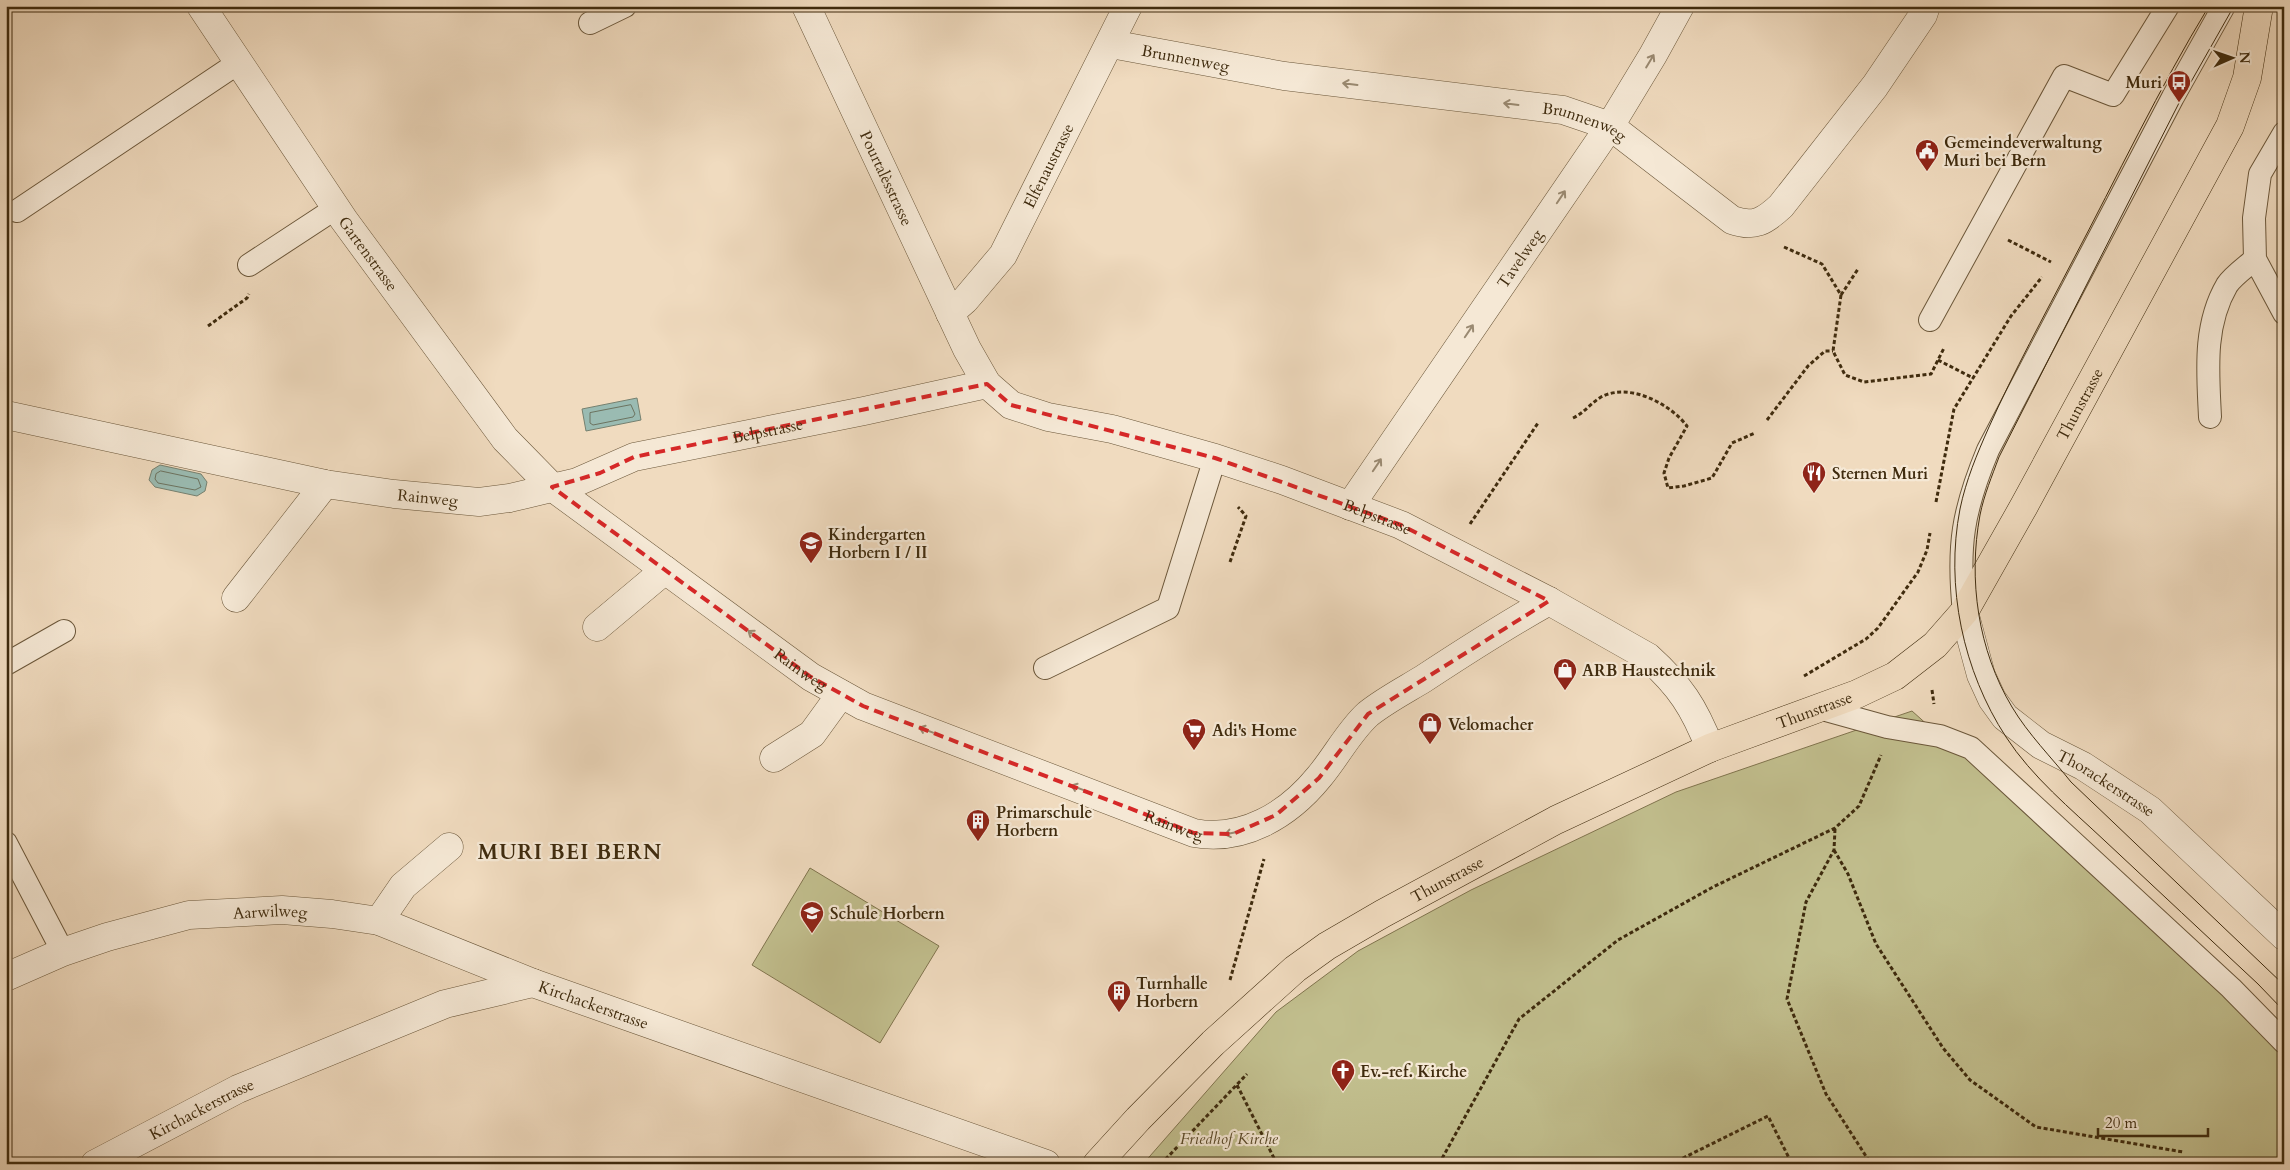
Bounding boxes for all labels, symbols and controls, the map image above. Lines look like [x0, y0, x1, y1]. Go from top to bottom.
north arrow [2208, 32, 2258, 82]
street label: Brunnenweg [1140, 40, 1231, 78]
text: N [2235, 51, 2254, 64]
one-way arrow [1645, 55, 1655, 69]
bus stop icon: Muri [2166, 69, 2192, 103]
place label: Muri [2126, 72, 2162, 94]
one-way arrow [1342, 79, 1358, 89]
street label: Brunnenweg [1541, 98, 1631, 147]
one-way arrow [1504, 99, 1520, 109]
street label: Elfenaustrasse [1018, 120, 1079, 212]
street label: Pourtalèsstrasse [854, 127, 918, 230]
place label: Gemeindeverwaltung Muri bei Bern [1944, 132, 2102, 172]
public building icon: Gemeindeverwaltung Muri bei Bern [1914, 138, 1940, 172]
one-way arrow [1556, 190, 1566, 204]
street label: Gartenstrasse [333, 212, 403, 296]
street label: Tavelweg [1492, 225, 1548, 293]
one-way arrow [1464, 324, 1474, 338]
street label: Thunstrasse [2052, 364, 2109, 445]
street label: Belpstrasse [730, 413, 805, 449]
one-way arrow [1372, 459, 1382, 473]
restaurant icon: Sternen Muri [1801, 460, 1827, 494]
place label: Sternen Muri [1832, 463, 1928, 485]
street label: Rainweg [396, 484, 459, 512]
street label: Belpstrasse [1340, 494, 1415, 541]
place label: Kindergarten Horbern I / II [828, 524, 927, 564]
school or university icon: Kindergarten Horbern I / II [798, 530, 824, 564]
one-way arrow [748, 630, 762, 641]
street label: Rainweg [769, 644, 831, 696]
shop icon: ARB Haustechnik [1552, 657, 1578, 691]
place label: ARB Haustechnik [1582, 660, 1716, 682]
street label: Thunstrasse [1773, 687, 1856, 735]
shop icon: Velomacher [1417, 711, 1443, 745]
place label: Velomacher [1448, 714, 1534, 736]
supermarket icon: Adi's Home [1181, 717, 1207, 751]
place label: Adi's Home [1212, 720, 1297, 742]
one-way arrow [919, 725, 934, 734]
street label: Thorackerstrasse [2053, 745, 2160, 822]
one-way arrow [1071, 783, 1086, 793]
place label: Primarschule Horbern [996, 802, 1092, 842]
street label: Rainweg [1141, 805, 1204, 846]
building icon: Primarschule Horbern [965, 808, 991, 842]
one-way arrow [1224, 829, 1240, 839]
district label: MURI BEI BERN [478, 838, 662, 867]
street label: Thunstrasse [1407, 851, 1488, 908]
street label: Aarwilweg [232, 900, 308, 925]
school or university icon: Schule Horbern [799, 900, 825, 934]
place label: Schule Horbern [830, 903, 946, 925]
place label: Turnhalle Horbern [1136, 973, 1208, 1013]
street label: Kirchackerstrasse [535, 976, 651, 1035]
building icon: Turnhalle Horbern [1106, 979, 1132, 1013]
church icon: Ev.-ref. Kirche [1330, 1058, 1356, 1092]
place label: Ev.-ref. Kirche [1360, 1061, 1467, 1083]
street label: Kirchackerstrasse [146, 1074, 258, 1146]
scale bar [2098, 1105, 2208, 1137]
text: 20 m [2105, 1113, 2137, 1133]
park label: Friedhof Kirche [1180, 1128, 1279, 1150]

